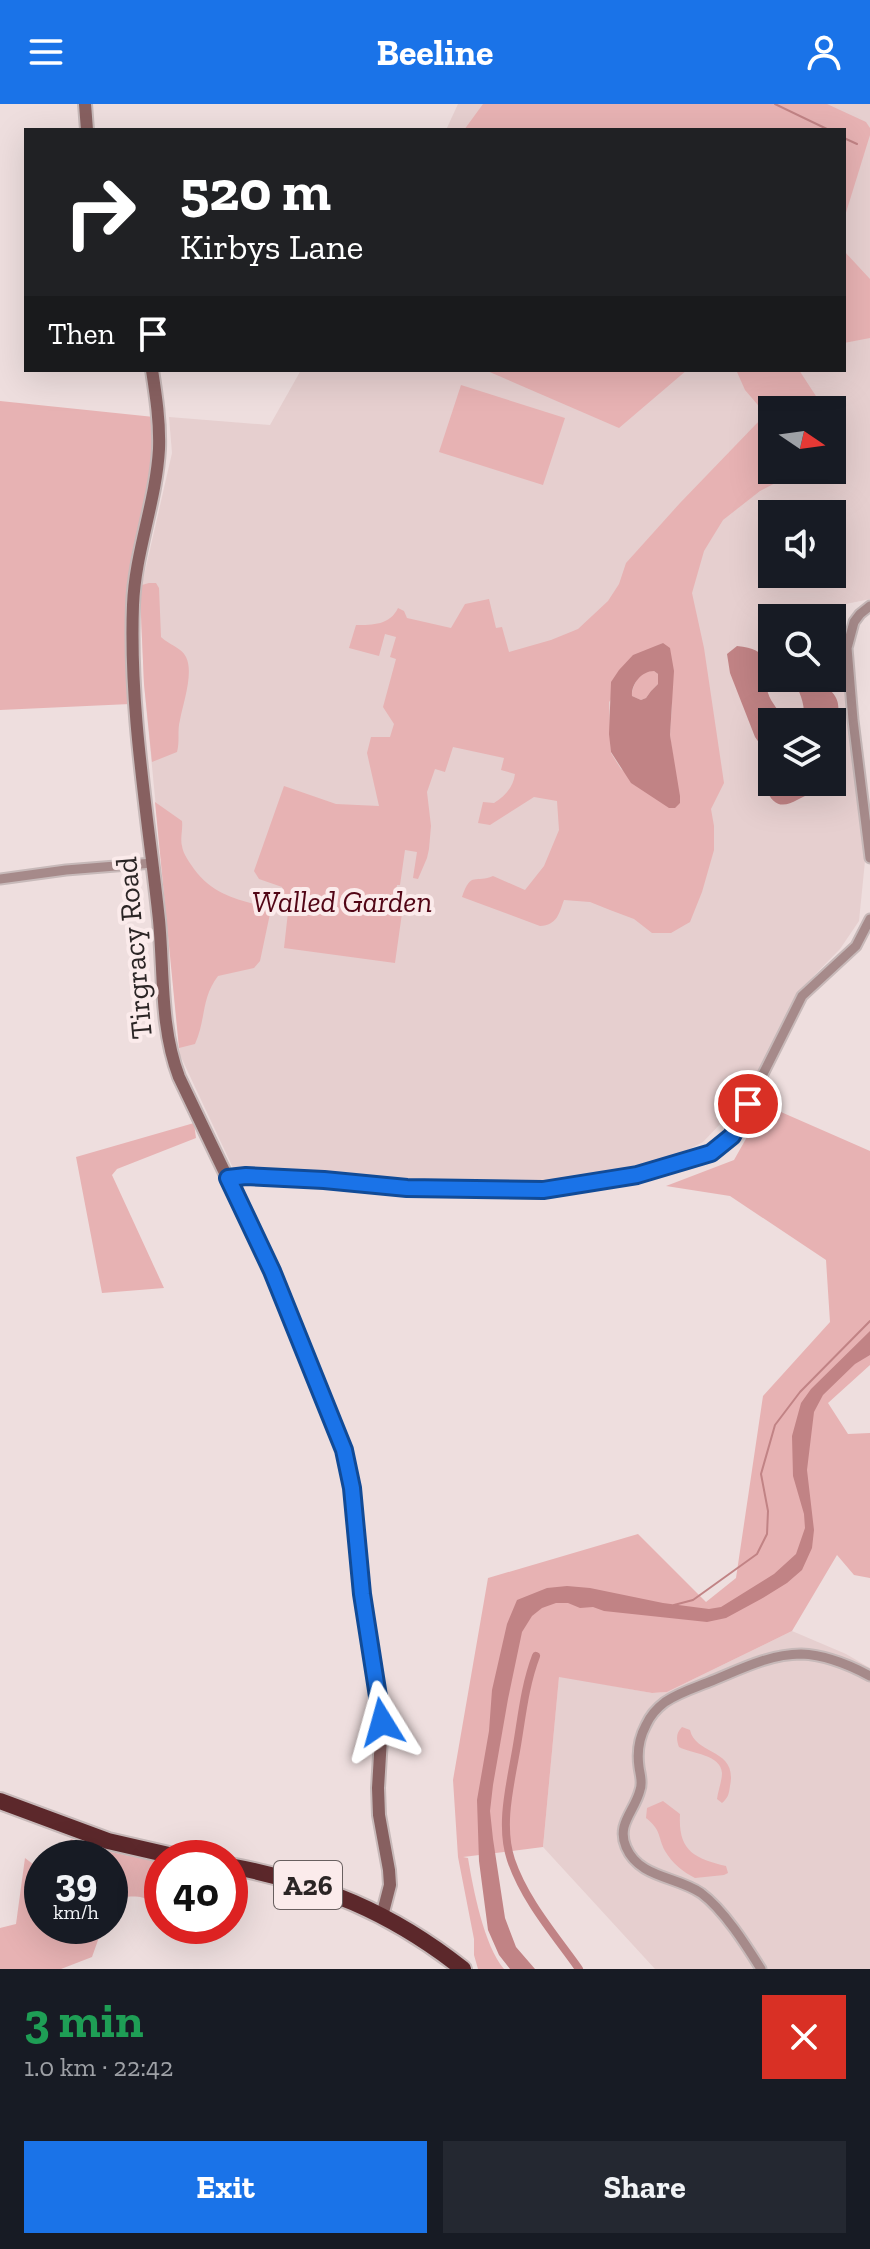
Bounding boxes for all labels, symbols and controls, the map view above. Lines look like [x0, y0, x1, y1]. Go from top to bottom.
icon: menu [24, 30, 68, 74]
icon: person [802, 30, 846, 74]
text: Beeline [377, 31, 493, 74]
text: 520 m [180, 157, 331, 224]
icon: right [48, 160, 152, 264]
text: Kirbys Lane [180, 225, 363, 268]
icon: arrive [131, 312, 175, 356]
text: Then [48, 316, 115, 352]
north arrow [758, 396, 846, 484]
map controls [758, 396, 846, 796]
button: sound [758, 500, 846, 588]
button: search [758, 604, 846, 692]
button: layers [758, 708, 846, 796]
street label: Tirgracy Road [108, 855, 160, 1041]
park label: Walled Garden [252, 884, 432, 920]
pin [714, 1070, 782, 1138]
icon: arrive [726, 1082, 770, 1126]
position arrow [340, 1680, 424, 1764]
speed limit sign: 40 [144, 1840, 248, 1944]
text: 39 [55, 1858, 97, 1906]
road number: A26 [274, 1861, 342, 1909]
text: km/h [53, 1900, 99, 1924]
text: 3 min [24, 1992, 143, 2049]
button: close [762, 1995, 846, 2079]
text: 1.0 km · 22:42 [24, 2051, 174, 2083]
button: Exit [24, 2141, 427, 2233]
button: Share [443, 2141, 846, 2233]

